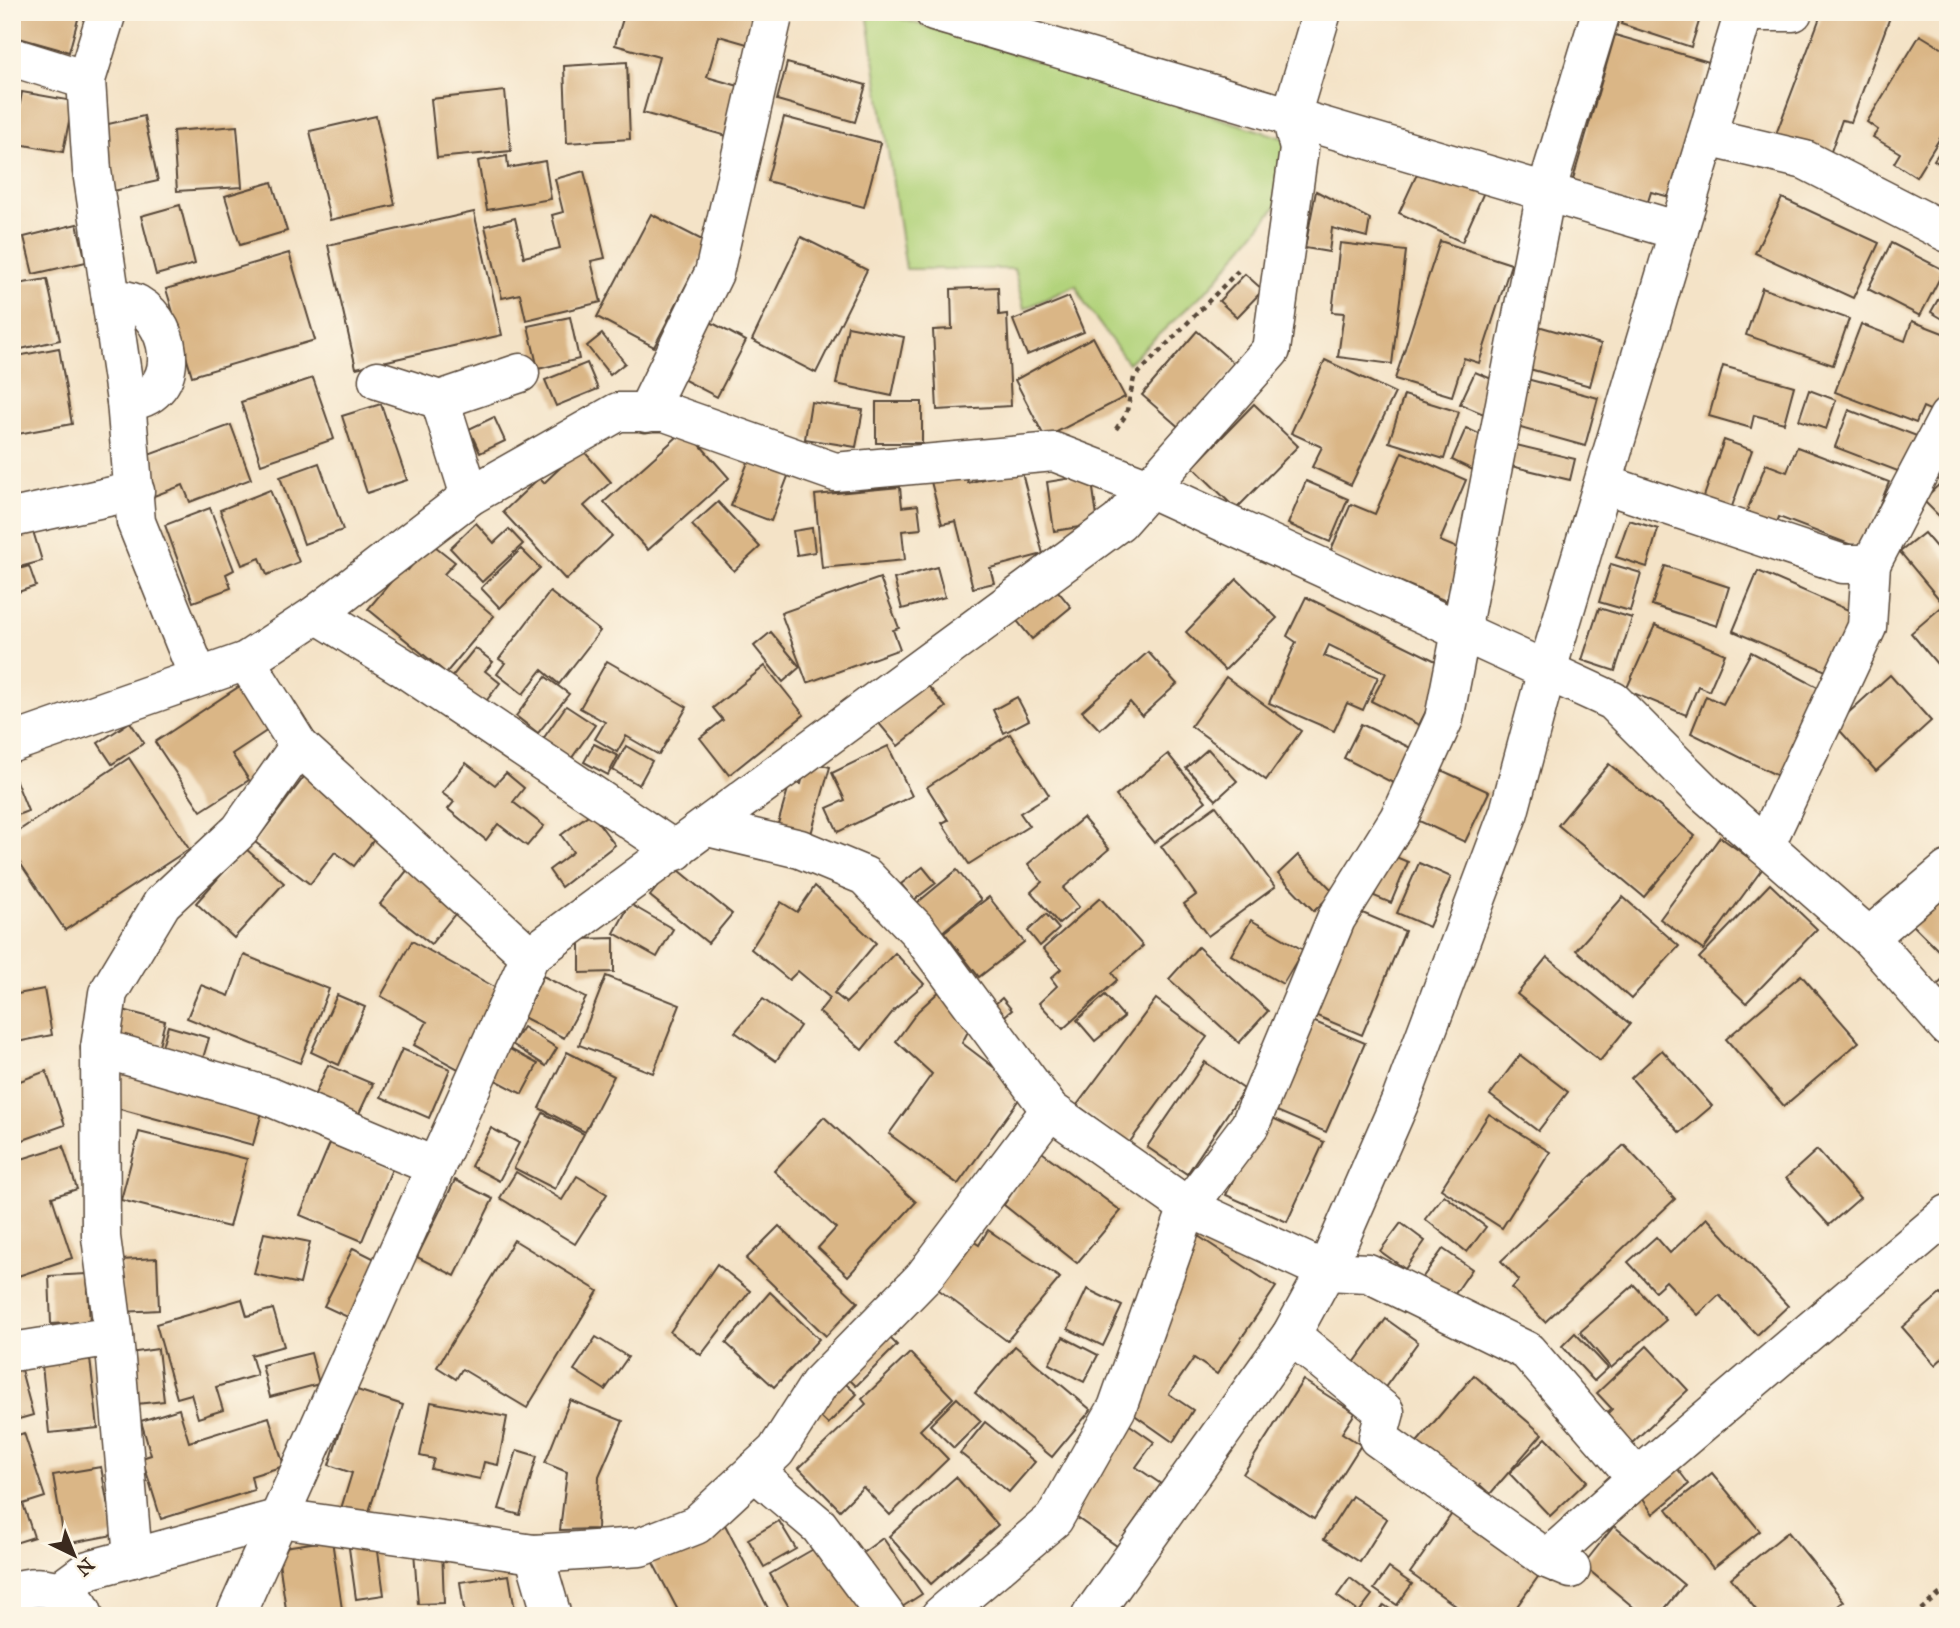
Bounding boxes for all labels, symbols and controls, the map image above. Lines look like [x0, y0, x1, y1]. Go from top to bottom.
north arrow [38, 1520, 108, 1590]
text: N [72, 1553, 99, 1581]

